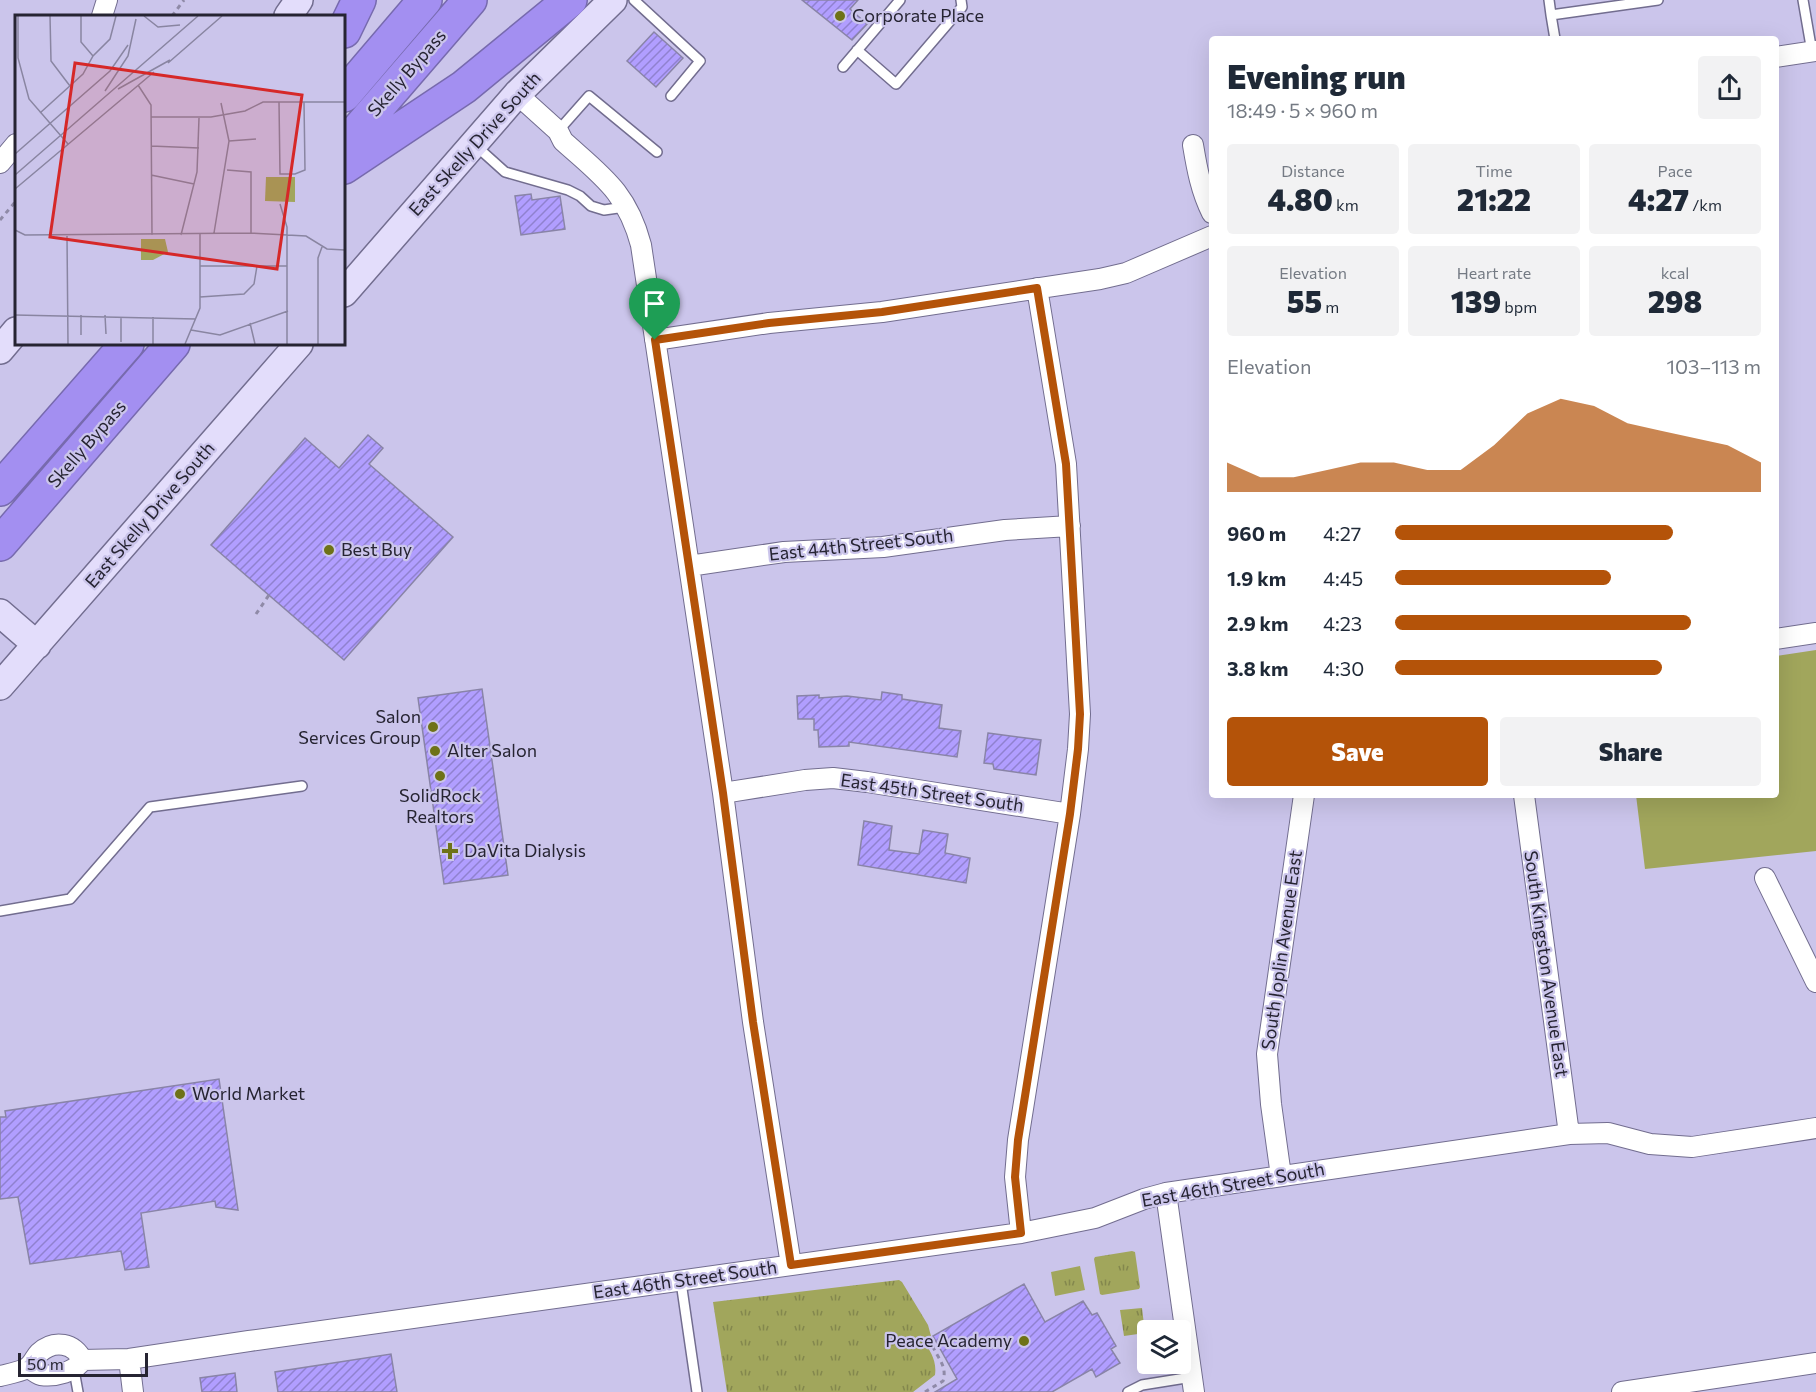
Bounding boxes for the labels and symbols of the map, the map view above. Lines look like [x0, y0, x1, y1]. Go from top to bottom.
place label: Corporate Place [852, 4, 984, 26]
marker: Corporate Place [833, 9, 847, 23]
inset map [15, 15, 345, 345]
street label: Skelly Bypass [362, 24, 450, 121]
street label: East Skelly Drive South [404, 67, 545, 220]
pin [629, 278, 680, 340]
street label: Skelly Bypass [42, 395, 130, 492]
street label: East Skelly Drive South [80, 437, 219, 592]
street label: East 44th Street South [768, 523, 954, 565]
place label: Best Buy [341, 538, 412, 560]
marker: Best Buy [322, 543, 336, 557]
place label: Salon Services Group [298, 705, 421, 748]
marker: Salon Services Group [426, 720, 440, 734]
place label: Alter Salon [447, 739, 537, 761]
marker: Alter Salon [428, 744, 442, 758]
street label: East 45th Street South [839, 768, 1025, 816]
marker: SolidRock Realtors [433, 769, 447, 783]
place label: SolidRock Realtors [399, 784, 481, 827]
place label: DaVita Dialysis [464, 839, 586, 861]
marker: DaVita Dialysis [441, 842, 459, 860]
street label: South Joplin Avenue East [1256, 849, 1306, 1051]
street label: South Kingston Avenue East [1520, 849, 1574, 1078]
place label: World Market [192, 1082, 305, 1104]
marker: World Market [173, 1087, 187, 1101]
street label: East 46th Street South [1140, 1157, 1326, 1211]
street label: East 46th Street South [592, 1255, 778, 1303]
place label: Peace Academy [885, 1329, 1012, 1351]
marker: Peace Academy [1017, 1334, 1031, 1348]
scale bar [18, 1350, 148, 1378]

